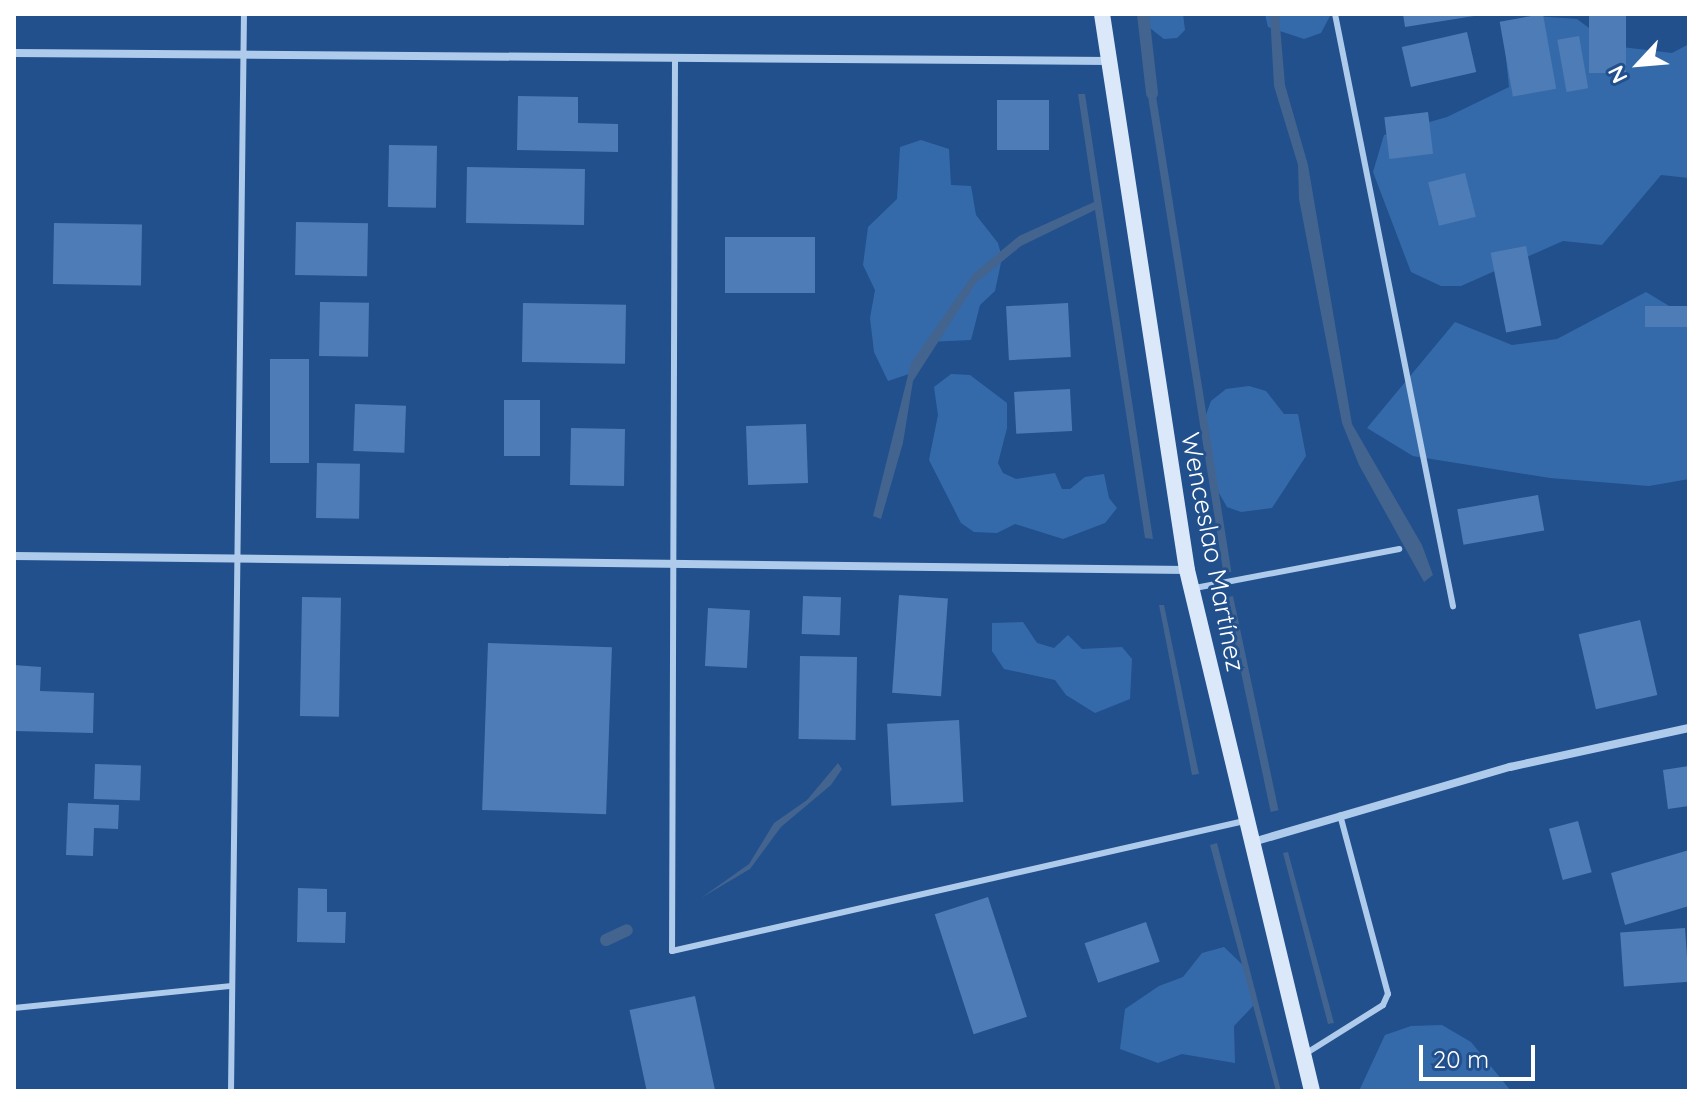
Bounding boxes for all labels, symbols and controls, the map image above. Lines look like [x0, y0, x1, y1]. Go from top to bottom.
north arrow [1599, 24, 1679, 104]
text: N [1601, 61, 1634, 88]
street label: Wenceslao Martínez [1174, 430, 1252, 674]
scale bar [1423, 1029, 1539, 1079]
text: 20 m [1433, 1044, 1489, 1074]

